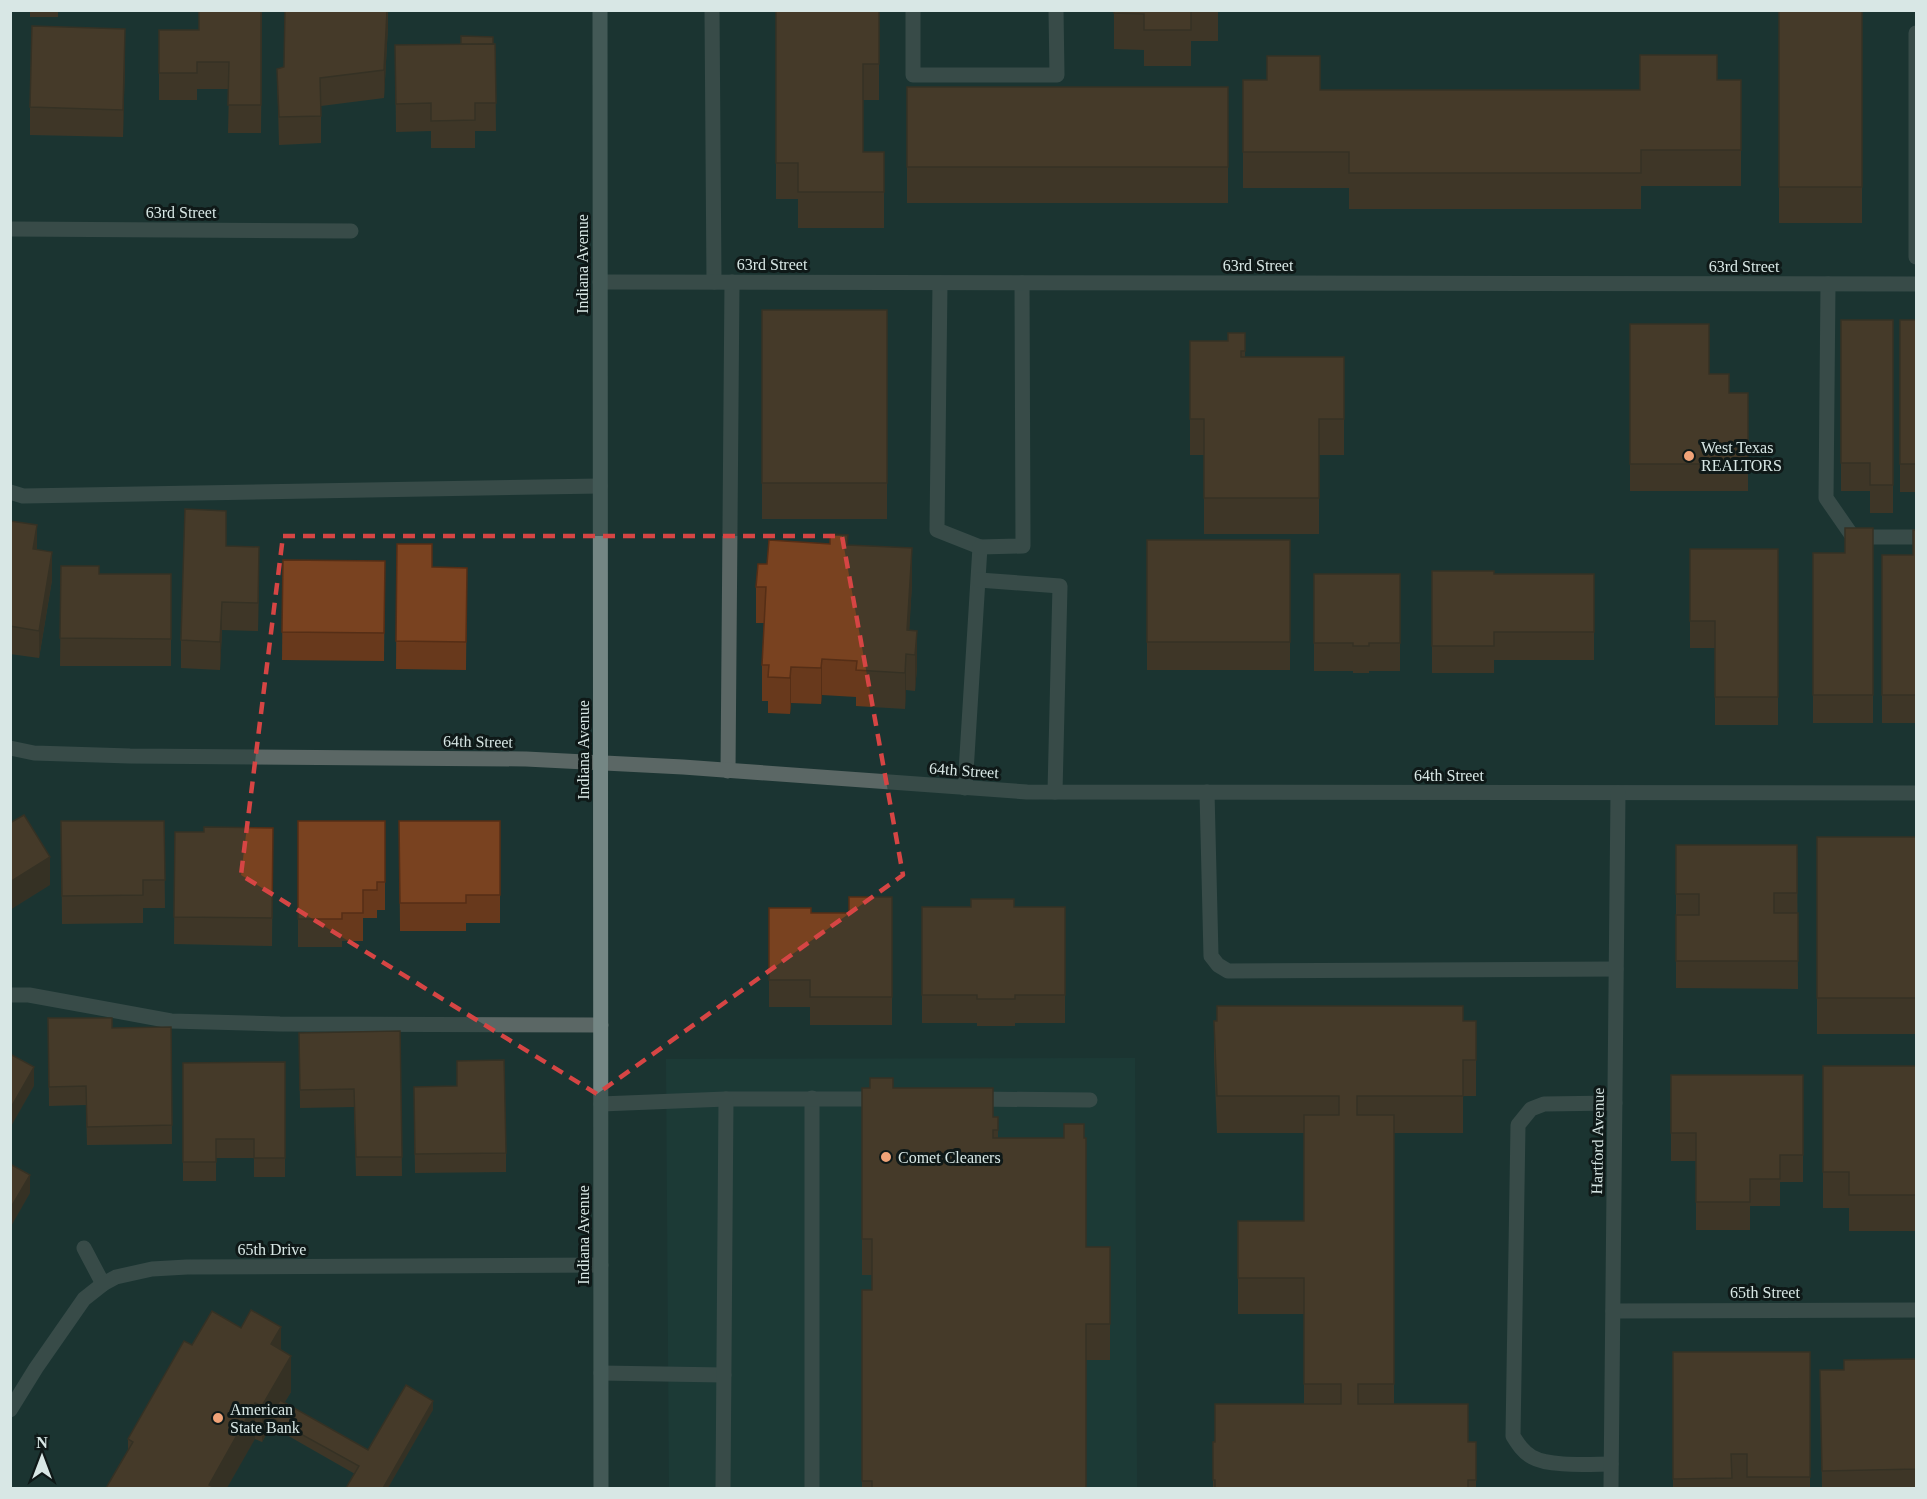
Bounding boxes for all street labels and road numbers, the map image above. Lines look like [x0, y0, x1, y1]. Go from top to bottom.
street label: 63rd Street [146, 204, 217, 221]
street label: Indiana Avenue [574, 214, 591, 314]
street label: 63rd Street [737, 256, 808, 273]
street label: 63rd Street [1223, 257, 1294, 274]
street label: 63rd Street [1709, 258, 1780, 275]
street label: Indiana Avenue [575, 700, 592, 800]
street label: 64th Street [443, 732, 514, 751]
street label: 64th Street [929, 760, 1000, 781]
street label: 64th Street [1414, 767, 1484, 784]
street label: Hartford Avenue [1588, 1087, 1607, 1195]
street label: Indiana Avenue [575, 1185, 592, 1285]
street label: 65th Drive [238, 1241, 306, 1258]
street label: 65th Street [1730, 1284, 1800, 1301]

